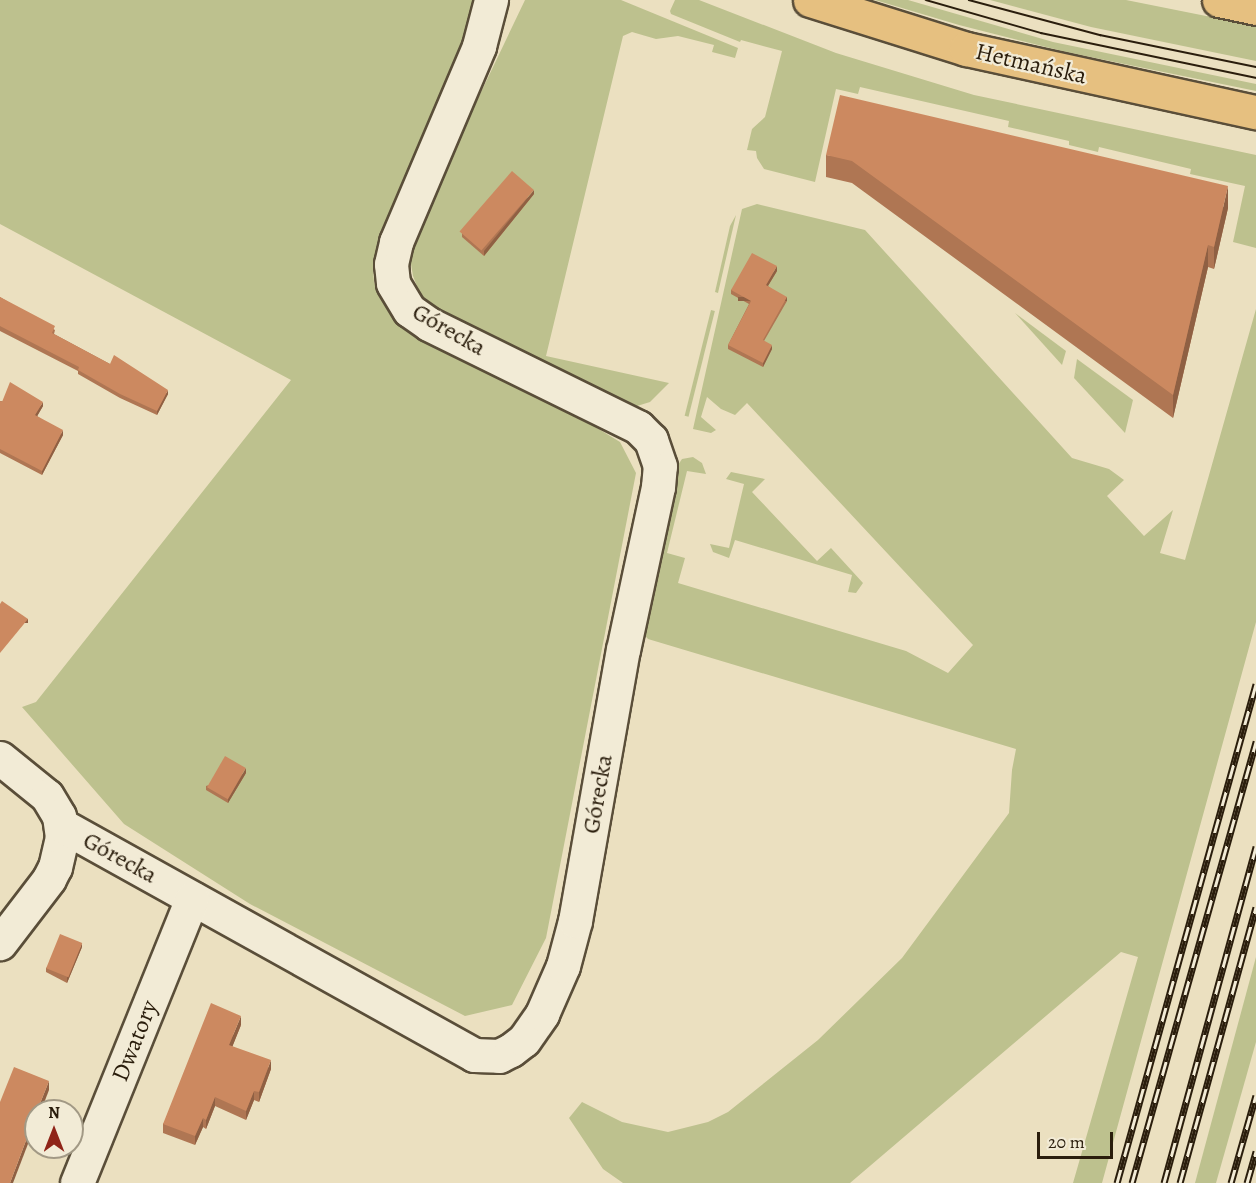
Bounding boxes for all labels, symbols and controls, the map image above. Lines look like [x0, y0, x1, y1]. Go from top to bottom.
street label: Hetmańska [973, 37, 1089, 91]
street label: Górecka [407, 298, 491, 362]
street label: Górecka [577, 752, 619, 836]
street label: Górecka [78, 826, 162, 890]
street label: Dwatory [106, 996, 164, 1086]
north arrow [24, 1099, 84, 1159]
text: N [48, 1102, 60, 1124]
scale bar [1040, 1120, 1116, 1158]
text: 20 m [1048, 1130, 1085, 1154]

